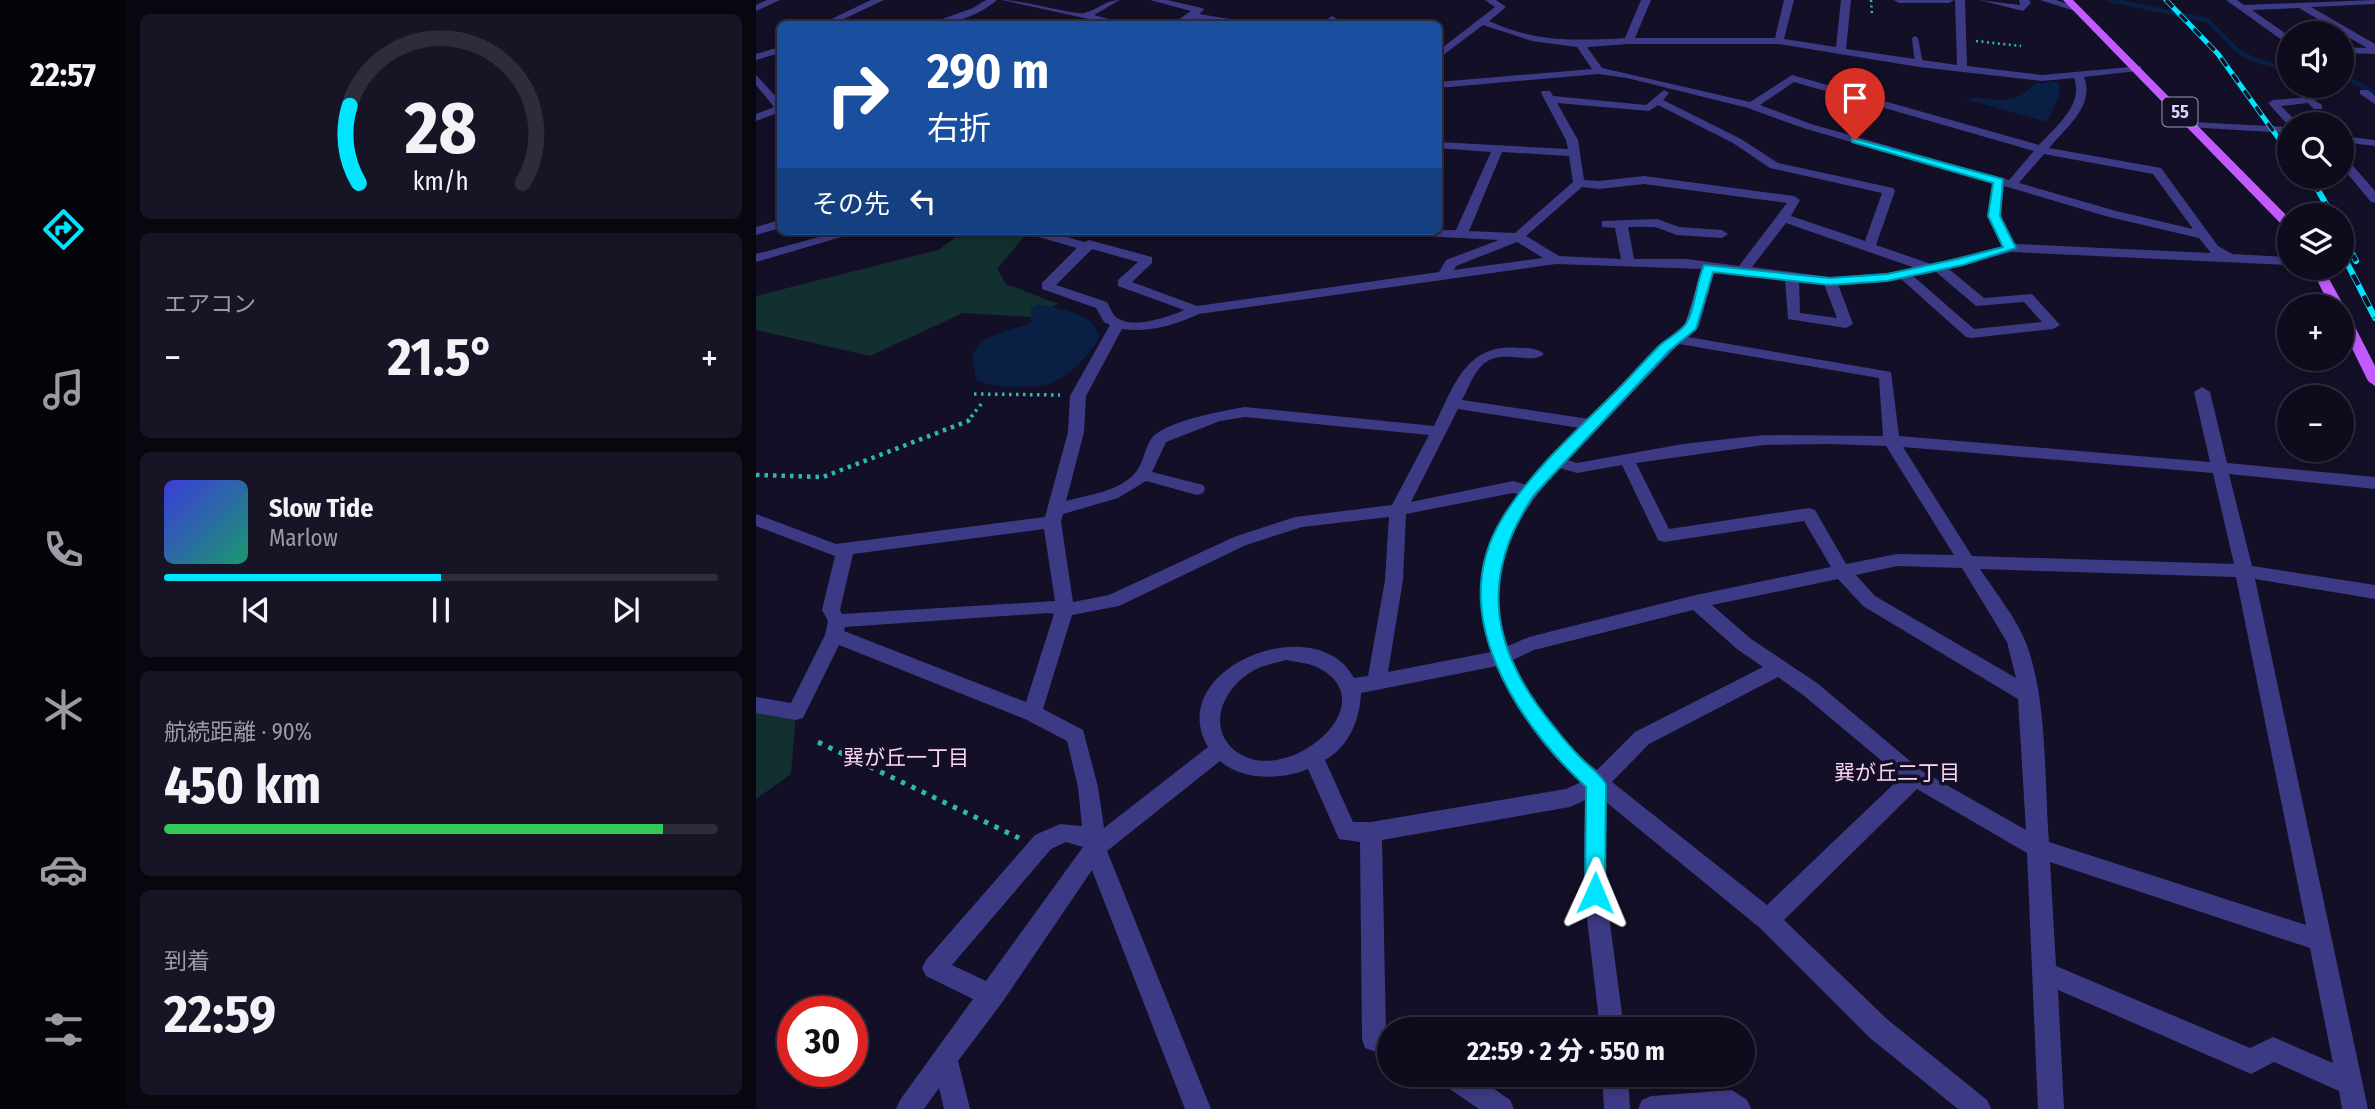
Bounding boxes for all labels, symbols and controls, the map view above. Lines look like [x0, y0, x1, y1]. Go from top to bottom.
map controls [2277, 21, 2354, 462]
button: sound [2277, 21, 2354, 98]
text: 290 m [927, 42, 1049, 101]
icon: right [812, 49, 903, 140]
text: 22:57 [30, 56, 96, 94]
pin [1825, 68, 1885, 140]
icon: arrive [1836, 79, 1874, 117]
text: 28 [404, 85, 477, 172]
road number: 55 [2162, 98, 2198, 127]
text: 右折 [927, 109, 991, 147]
button: search [2277, 112, 2354, 189]
text: km/h [413, 166, 469, 196]
icon: left [904, 182, 942, 220]
text: その先 [812, 189, 890, 220]
button: layers [2277, 203, 2354, 280]
icon: directions [39, 205, 88, 254]
text: エアコン [164, 290, 256, 318]
button: + [2277, 294, 2354, 371]
text: 21.5° [387, 326, 494, 389]
text: − [164, 335, 181, 381]
text: + [701, 335, 718, 381]
icon: music [39, 365, 88, 414]
button: − [2277, 385, 2354, 462]
text: Slow Tide [269, 493, 373, 524]
text: Marlow [269, 524, 338, 552]
icon: phone [39, 525, 88, 574]
icon: previous [237, 591, 275, 629]
icon: pause [422, 591, 460, 629]
icon: next [607, 591, 645, 629]
icon: climate [39, 685, 88, 734]
text: 航続距離 · 90% [164, 718, 312, 746]
district label: 巽が丘一丁目 [843, 745, 969, 771]
text: 450 km [164, 754, 321, 817]
district label: 巽が丘二丁目 [1834, 760, 1960, 786]
icon: car [39, 845, 88, 894]
position arrow [1558, 856, 1632, 930]
text: 到着 [164, 947, 210, 975]
text: 22:59 [164, 983, 276, 1046]
speed limit sign: 30 [777, 996, 868, 1087]
icon: filters [39, 1005, 88, 1054]
text: 22:59 · 2 分 · 550 m [1467, 1036, 1665, 1067]

